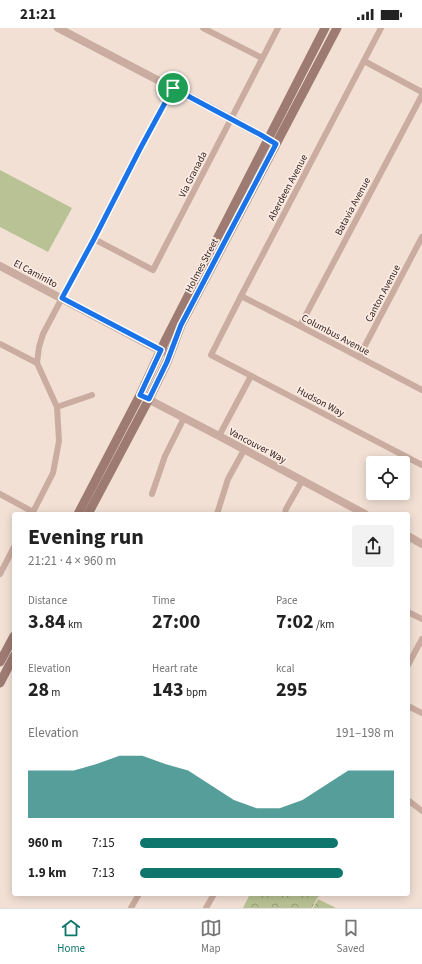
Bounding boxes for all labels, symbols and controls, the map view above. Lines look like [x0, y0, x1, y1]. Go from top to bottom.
text: 21:21 [20, 4, 56, 25]
pin [156, 71, 190, 105]
icon: arrive [162, 77, 184, 99]
street label: Via Granada [175, 149, 211, 200]
street label: Aberdeen Avenue [265, 152, 311, 223]
street label: Batavia Avenue [332, 175, 374, 238]
street label: Holmes Street [182, 236, 222, 295]
street label: El Caminito [11, 256, 60, 291]
street label: Canton Avenue [362, 262, 404, 325]
street label: Columbus Avenue [299, 311, 372, 359]
street label: Hudson Way [294, 383, 347, 420]
street label: Vancouver Way [226, 425, 289, 467]
map controls [366, 456, 410, 500]
button: locate [366, 456, 410, 500]
text: Evening run [28, 521, 144, 553]
button: share [352, 525, 394, 567]
text: 21:21 · 4 × 960 m [28, 552, 116, 570]
text: Distance [28, 593, 67, 608]
text: Time [152, 593, 175, 608]
text: Pace [276, 593, 298, 608]
text: 3.84 [28, 608, 66, 636]
text: 27:00 [152, 608, 200, 636]
text: 7:02 [276, 608, 314, 636]
text: km [66, 617, 82, 632]
text: /km [314, 617, 334, 632]
text: Elevation [28, 661, 71, 676]
text: Heart rate [152, 661, 198, 676]
text: kcal [276, 661, 295, 676]
text: 28 [28, 676, 49, 704]
text: 143 [152, 676, 184, 704]
text: 295 [276, 676, 308, 704]
text: m [49, 685, 60, 700]
text: bpm [184, 685, 207, 700]
text: Elevation [28, 724, 79, 742]
text: 191–198 m [336, 724, 394, 742]
text: 960 m [28, 834, 62, 852]
text: 7:15 [92, 834, 115, 852]
text: 1.9 km [28, 864, 67, 882]
text: 7:13 [92, 864, 115, 882]
tab: Home [57, 917, 85, 956]
tab: Map [200, 917, 222, 956]
tab: Saved [337, 917, 365, 956]

